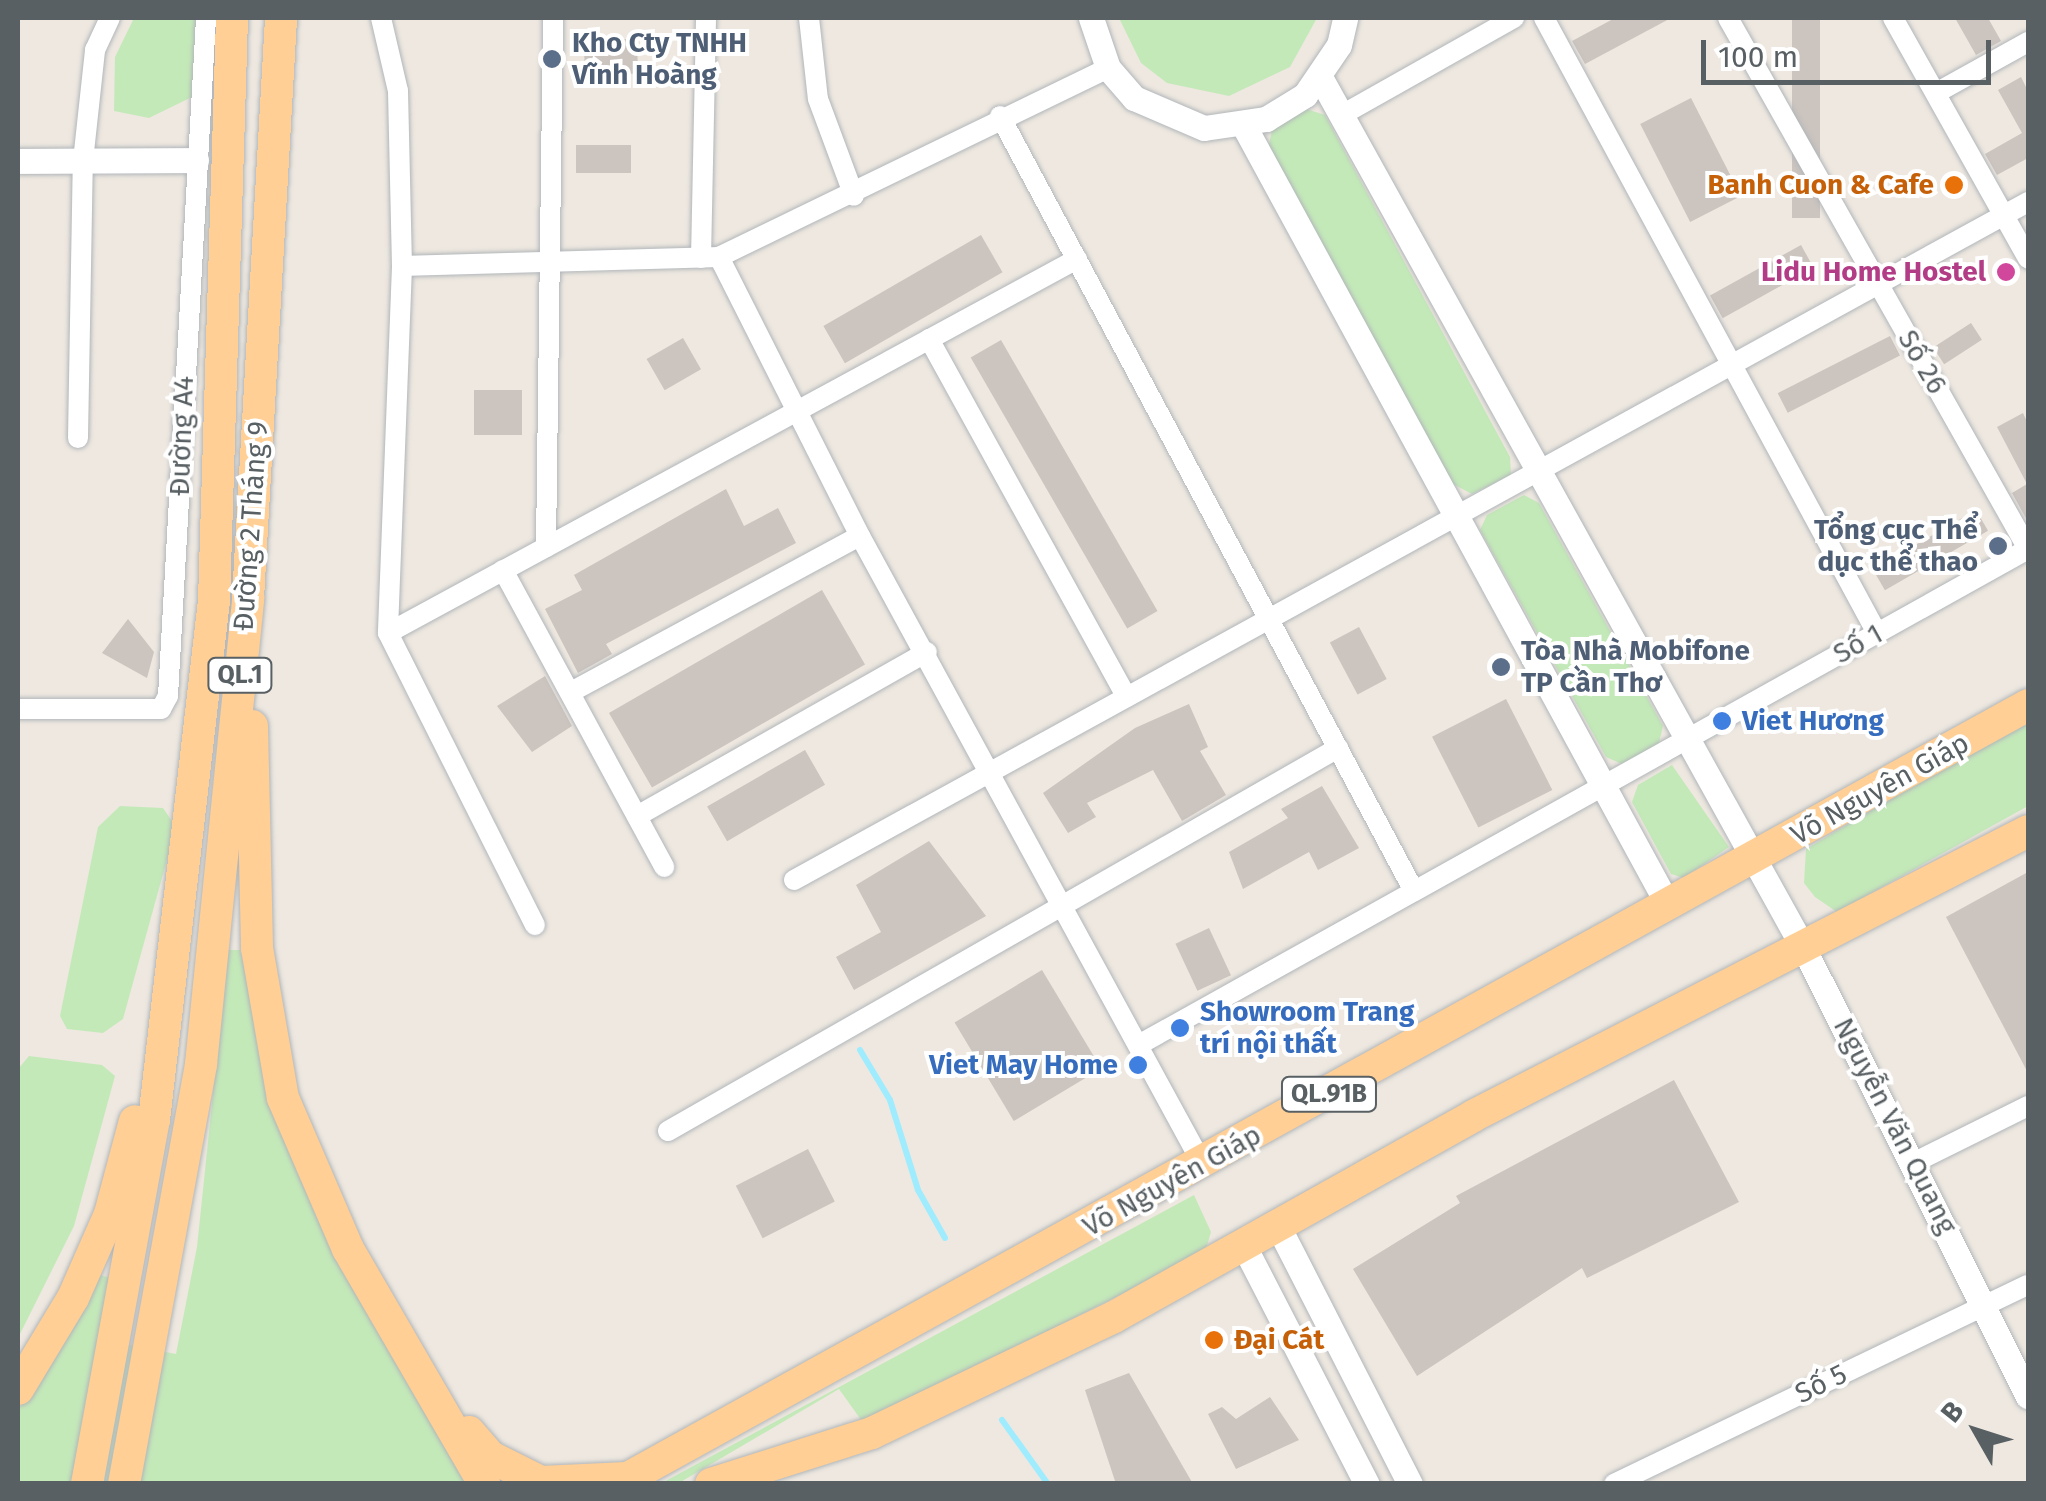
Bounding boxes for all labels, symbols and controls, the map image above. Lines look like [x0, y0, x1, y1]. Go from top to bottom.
scale bar [1706, 20, 1996, 82]
place label: Kho Cty TNHH Vĩnh Hoàng [572, 26, 747, 92]
text: 100 m [1718, 39, 1798, 75]
marker: Kho Cty TNHH Vĩnh Hoàng [541, 48, 563, 70]
place label: Banh Cuon & Cafe [1707, 168, 1934, 202]
marker: Banh Cuon & Cafe [1943, 174, 1965, 196]
place label: Lidu Home Hostel [1761, 255, 1986, 289]
marker: Lidu Home Hostel [1995, 261, 2017, 283]
street label: Số 26 [1890, 324, 1954, 400]
street label: Đường A4 [163, 375, 201, 497]
street label: Đường 2 Tháng 9 [227, 420, 275, 632]
place label: Tổng cục Thể dục thể thao [1814, 513, 1978, 579]
marker: Tổng cục Thể dục thể thao [1987, 535, 2009, 557]
street label: Số 1 [1827, 617, 1889, 671]
place label: Tòa Nhà Mobifone TP Cần Thơ [1521, 634, 1750, 700]
road number: QL.1 [205, 655, 275, 695]
marker: Tòa Nhà Mobifone TP Cần Thơ [1490, 656, 1512, 678]
place label: Viet Hương [1742, 704, 1884, 738]
marker: Viet Hương [1711, 710, 1733, 732]
street label: Võ Nguyên Giáp [1785, 726, 1975, 852]
place label: Showroom Trang trí nội thất [1200, 995, 1414, 1061]
street label: Nguyễn Văn Quang [1826, 1012, 1964, 1240]
marker: Showroom Trang trí nội thất [1169, 1017, 1191, 1039]
place label: Viet May Home [929, 1048, 1118, 1082]
marker: Viet May Home [1127, 1054, 1149, 1076]
road number: QL.91B [1279, 1074, 1379, 1114]
street label: Võ Nguyên Giáp [1077, 1118, 1267, 1244]
place label: Đại Cát [1234, 1323, 1324, 1357]
marker: Đại Cát [1203, 1329, 1225, 1351]
street label: Số 5 [1790, 1357, 1852, 1411]
north arrow [1926, 1381, 2026, 1481]
text: B [1934, 1395, 1971, 1429]

